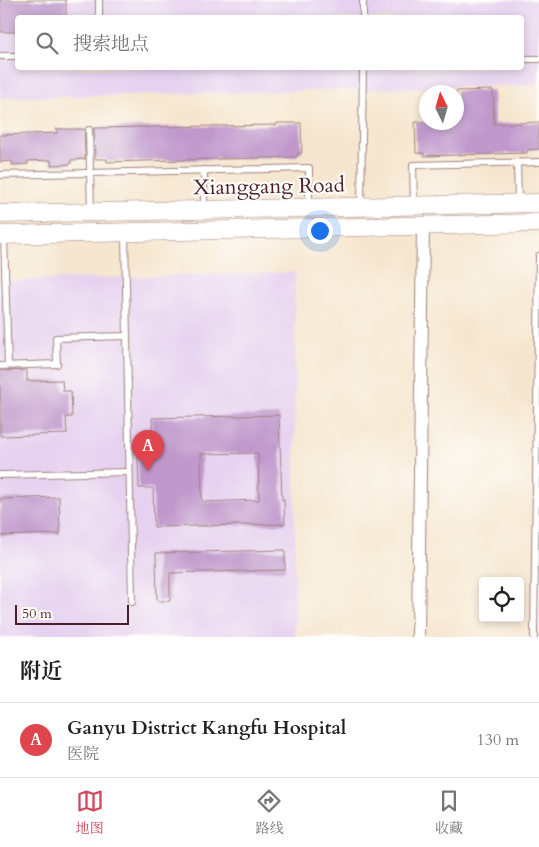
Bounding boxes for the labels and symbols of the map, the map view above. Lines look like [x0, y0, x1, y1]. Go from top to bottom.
north arrow [419, 85, 464, 130]
street label: Xianggang Road [193, 171, 345, 202]
your location [307, 218, 333, 244]
pin: A [132, 430, 164, 471]
scale bar [15, 602, 129, 625]

